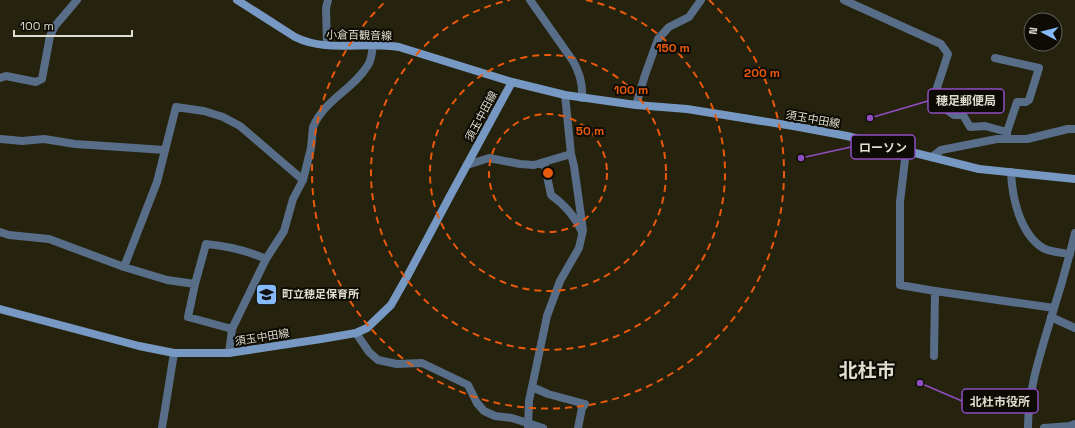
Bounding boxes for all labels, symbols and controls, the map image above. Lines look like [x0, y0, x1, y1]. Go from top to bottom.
scale bar [14, 12, 132, 38]
north arrow [1023, 12, 1063, 52]
text: 100 m [20, 18, 54, 34]
text: N [1026, 26, 1040, 35]
street label: 小倉百観音線 [326, 27, 392, 43]
text: 150 m [656, 40, 690, 56]
text: 200 m [744, 65, 780, 81]
text: 100 m [614, 82, 648, 98]
street label: 須玉中田線 [462, 88, 500, 144]
callout: 穂足郵便局 [928, 89, 1004, 113]
text: 穂足郵便局 [936, 93, 996, 109]
street label: 須玉中田線 [785, 107, 841, 131]
text: 50 m [576, 123, 604, 139]
callout: ローソン [851, 135, 915, 159]
text: ローソン [859, 140, 907, 156]
centre of rings [541, 166, 555, 180]
school or university icon: 町立穂足保育所 [254, 281, 280, 307]
place label: 町立穂足保育所 [282, 287, 359, 301]
street label: 須玉中田線 [234, 326, 290, 348]
district label: 北杜市 [838, 358, 896, 383]
callout: 北杜市役所 [962, 389, 1038, 413]
text: 北杜市役所 [970, 394, 1030, 410]

